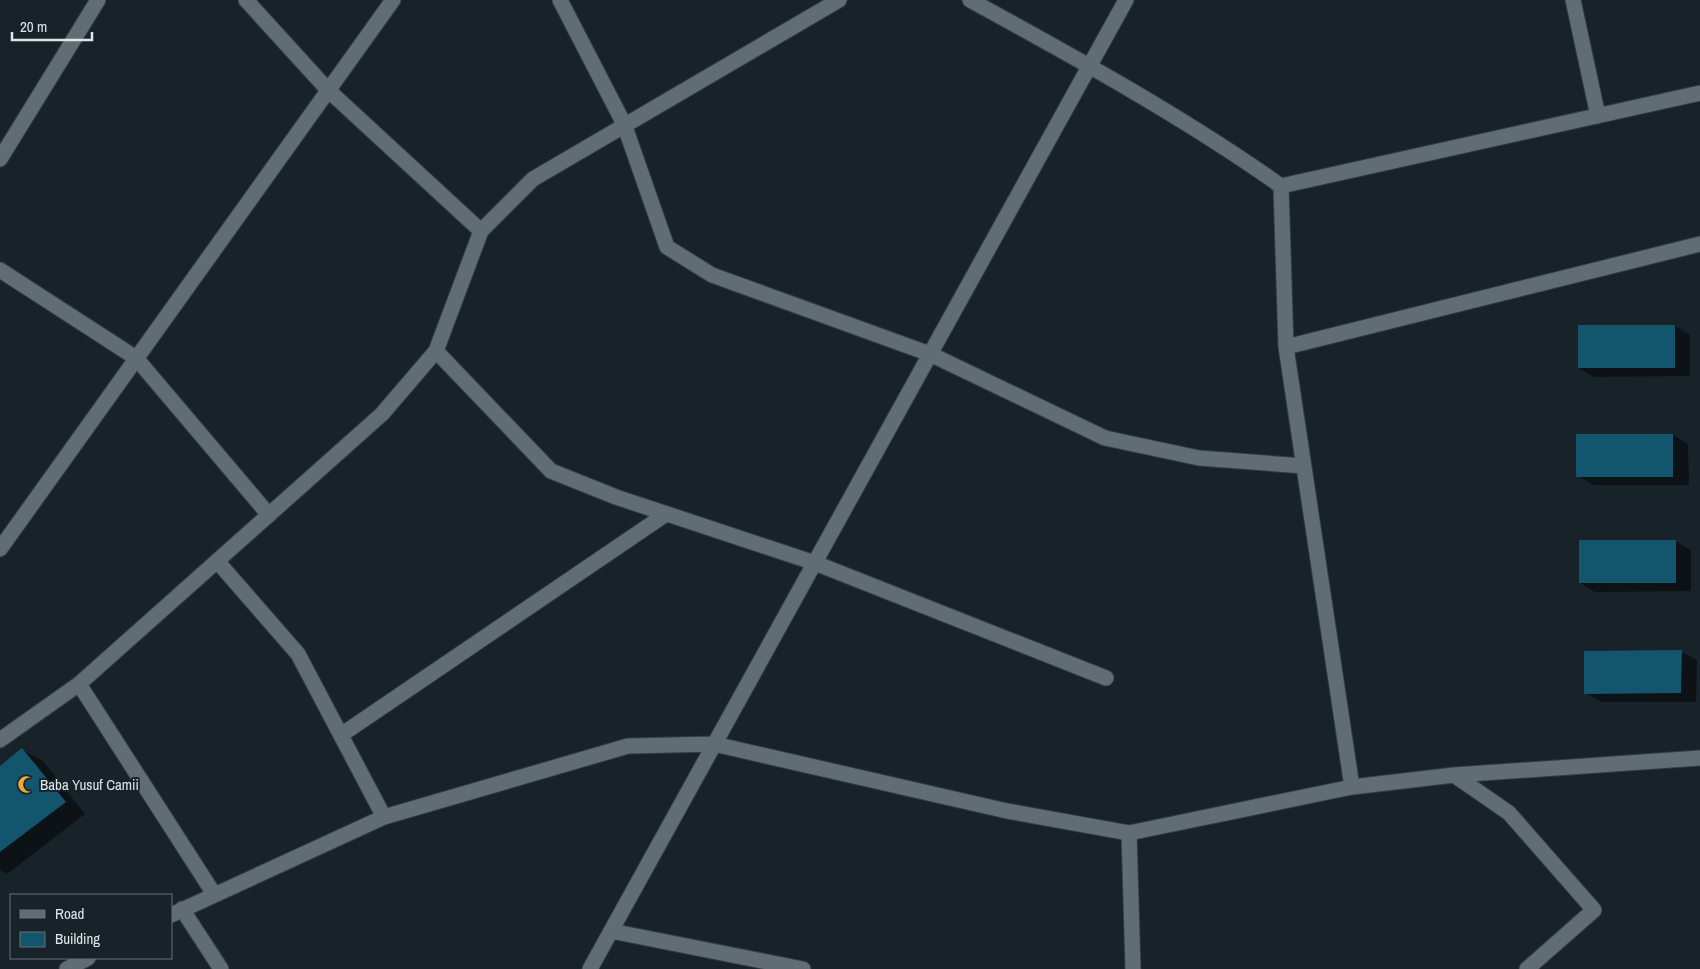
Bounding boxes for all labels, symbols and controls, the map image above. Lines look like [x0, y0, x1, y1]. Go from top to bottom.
scale bar [12, 10, 92, 42]
text: 20 m [20, 16, 47, 37]
mosque icon: Baba Yusuf Camii [16, 774, 36, 794]
place label: Baba Yusuf Camii [40, 774, 139, 795]
legend [10, 894, 172, 959]
text: Road [55, 903, 84, 924]
text: Building [55, 928, 100, 949]

